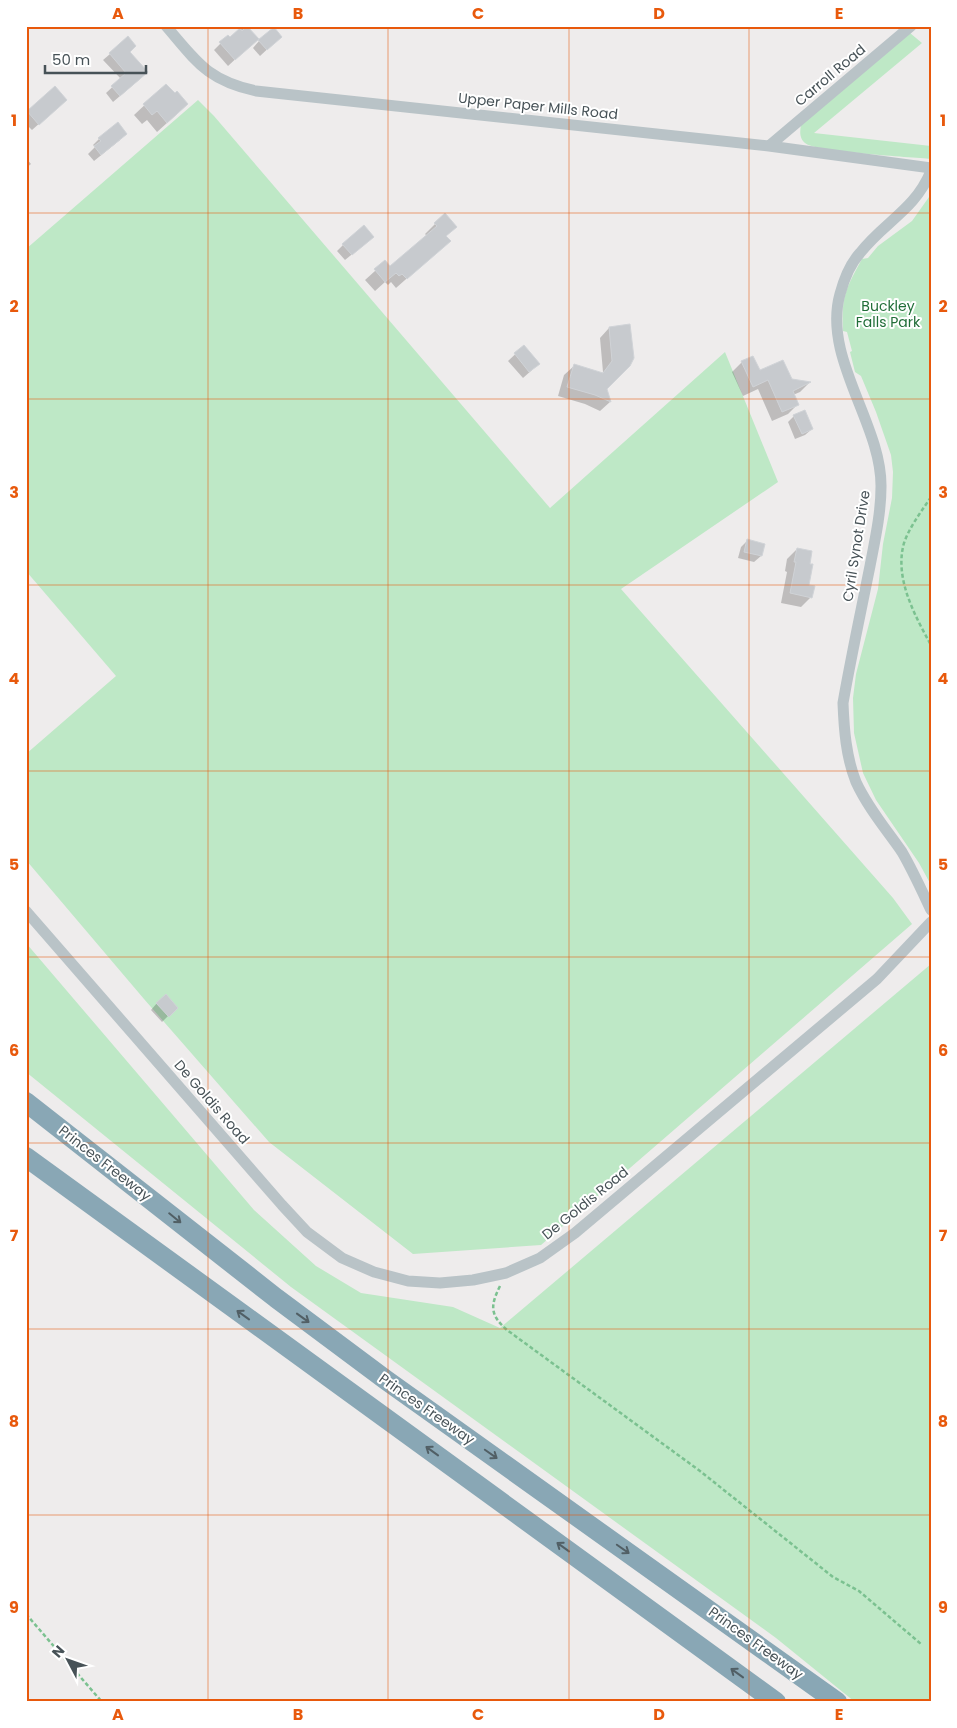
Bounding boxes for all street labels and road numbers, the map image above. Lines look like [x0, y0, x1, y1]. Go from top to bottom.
street label: Carroll Road [790, 39, 870, 111]
street label: Upper Paper Mills Road [457, 88, 619, 124]
street label: Cyril Synot Drive [837, 489, 875, 603]
street label: De Goldis Road [170, 1055, 254, 1149]
street label: Princes Freeway [55, 1121, 156, 1206]
street label: De Goldis Road [538, 1162, 632, 1244]
street label: Princes Freeway [375, 1369, 479, 1449]
street label: Princes Freeway [705, 1602, 807, 1684]

